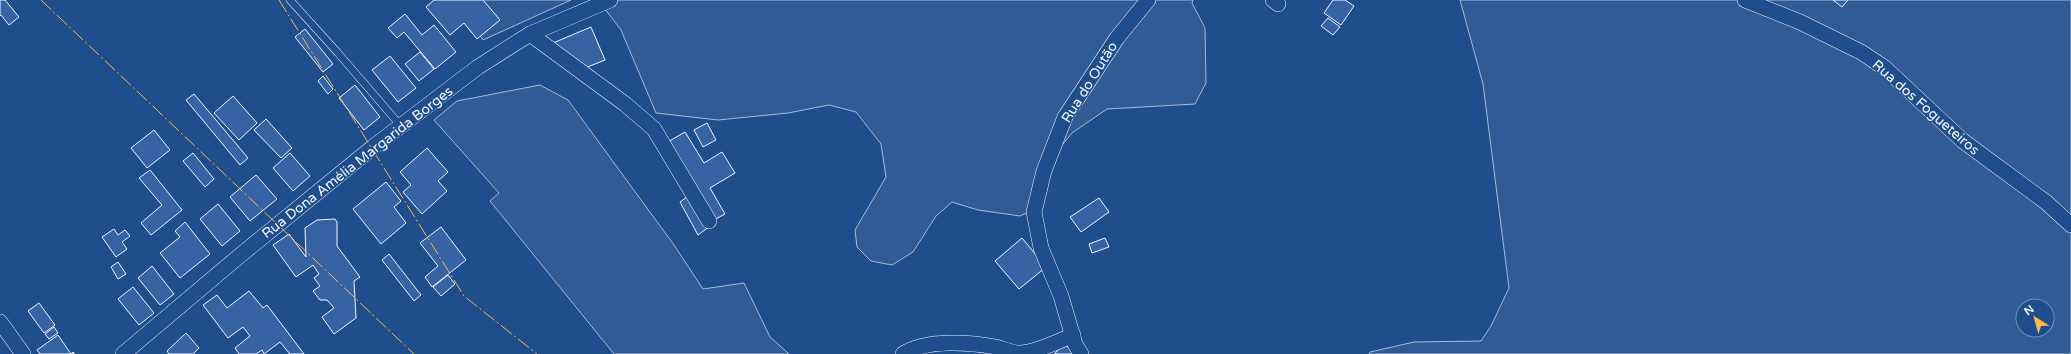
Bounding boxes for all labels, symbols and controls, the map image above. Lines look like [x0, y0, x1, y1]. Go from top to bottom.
street label: Rua do Outão [1058, 39, 1121, 126]
street label: Rua dos Fogueteiros [1869, 56, 1983, 159]
street label: Rua Dona Amélia Margarida Borges [258, 82, 456, 242]
north arrow [2015, 298, 2055, 338]
text: N [2022, 303, 2037, 318]

